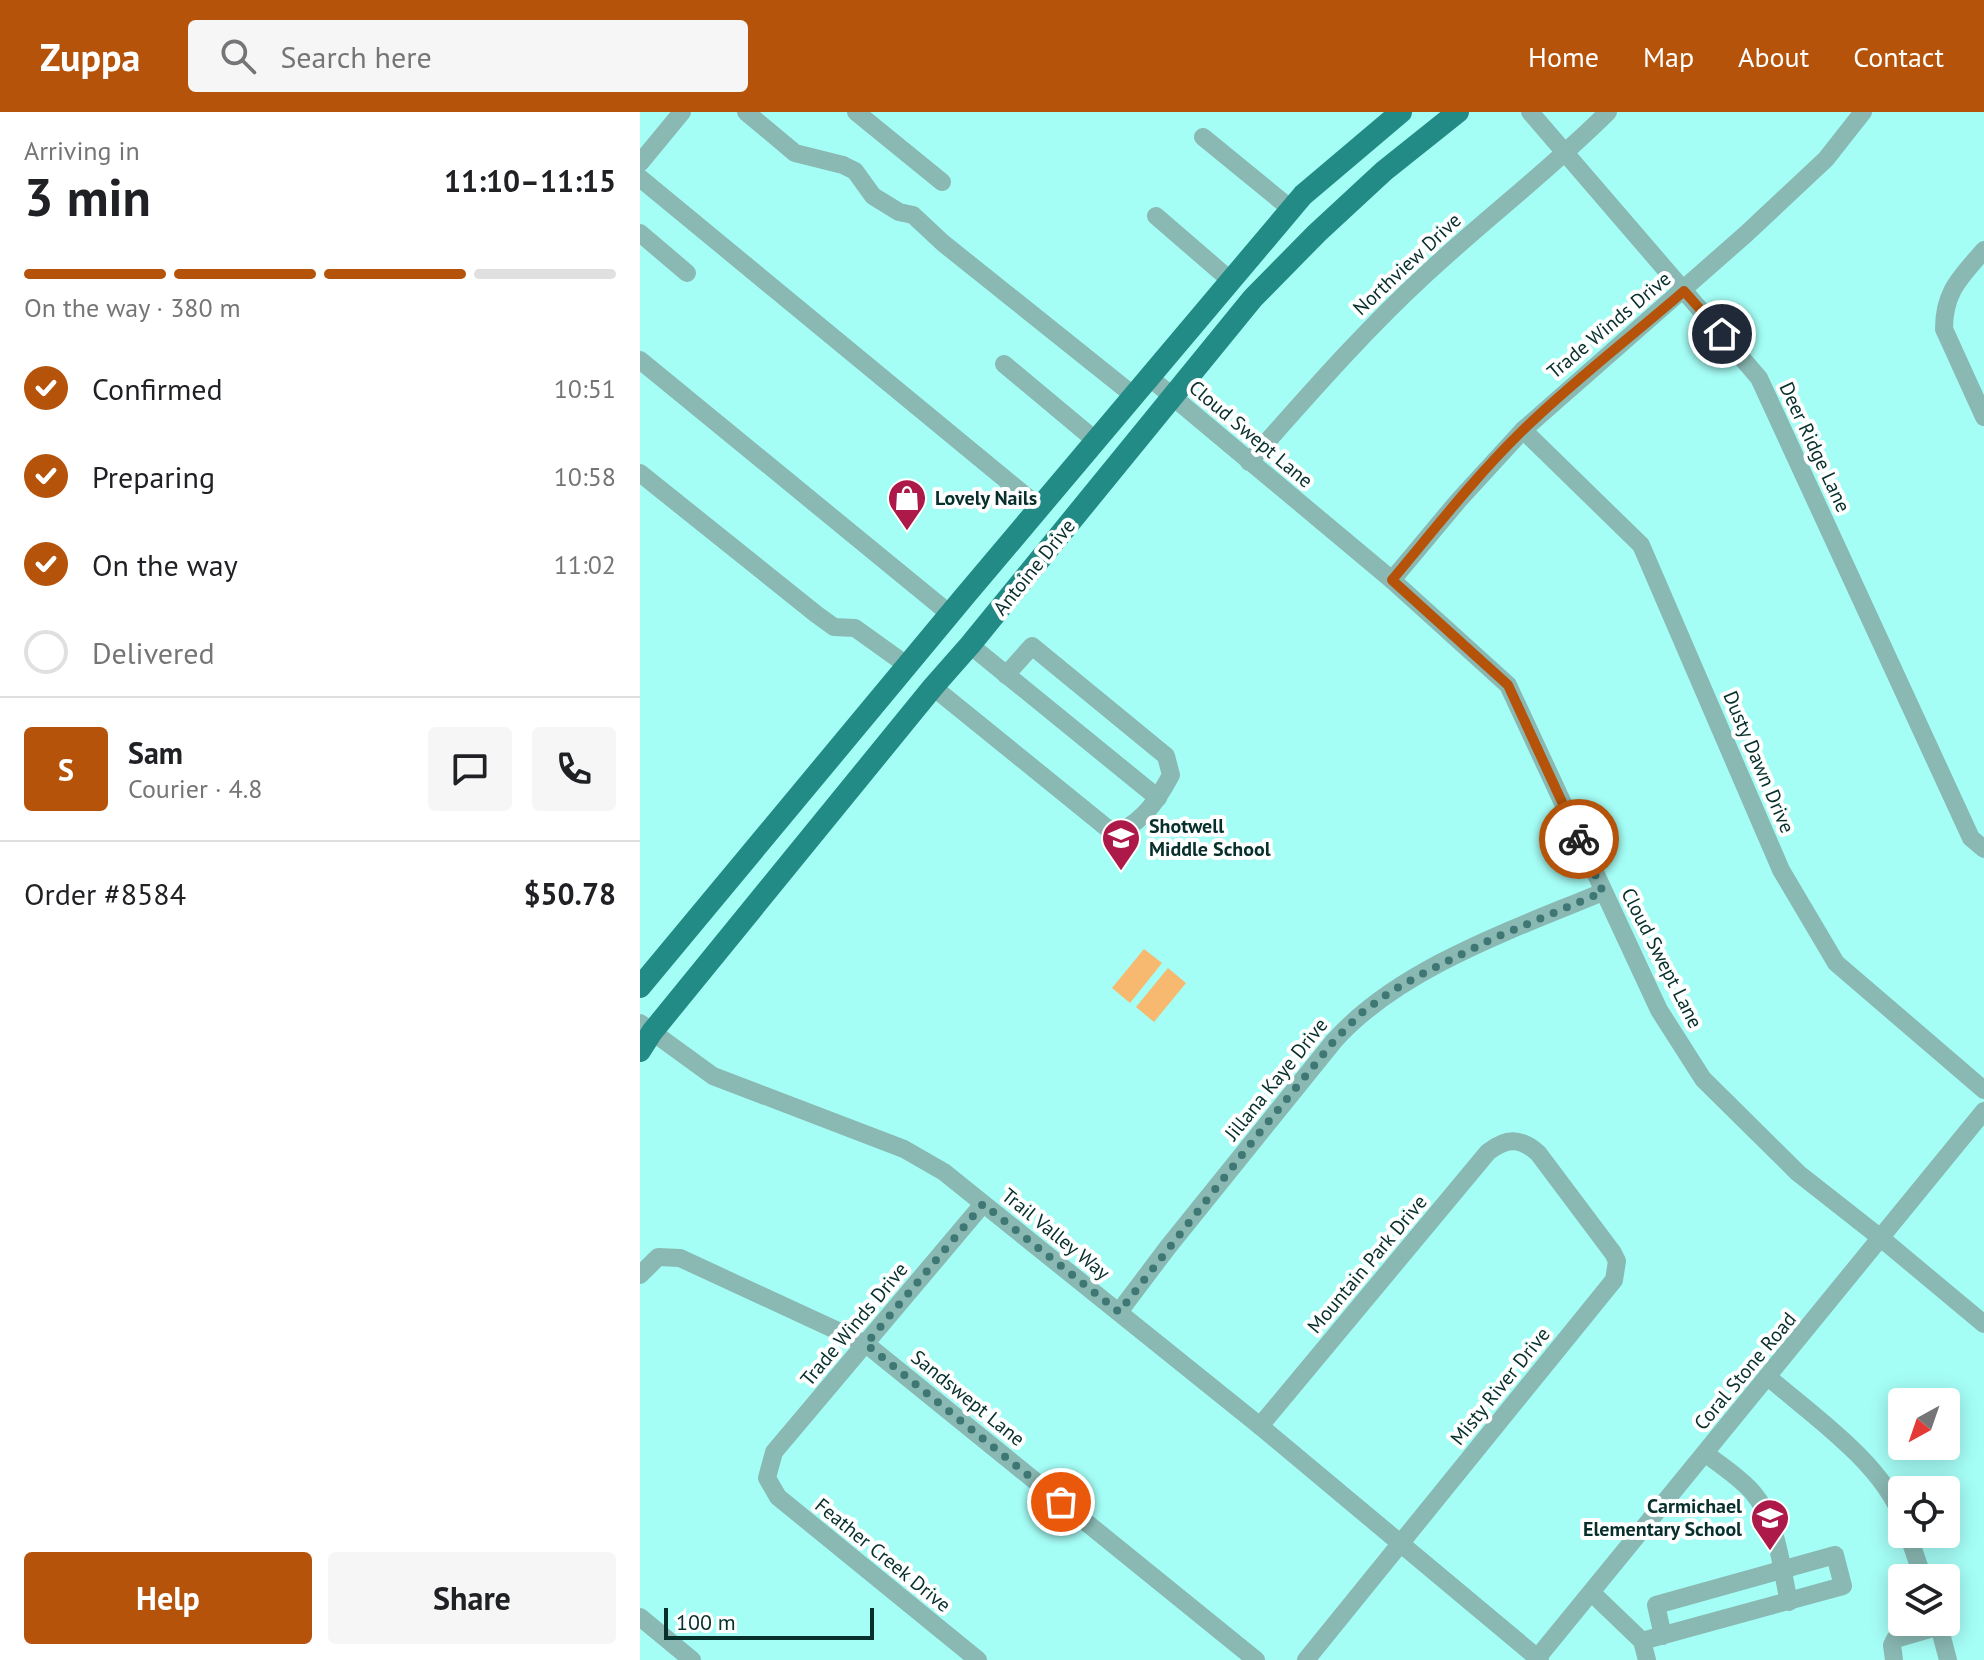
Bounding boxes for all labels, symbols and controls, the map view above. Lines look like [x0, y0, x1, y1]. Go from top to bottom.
search box [188, 20, 748, 92]
text: Zuppa [40, 32, 140, 81]
icon: search [216, 34, 260, 78]
text: Search here [280, 37, 432, 76]
text: Home [1528, 38, 1599, 75]
text: Map [1643, 38, 1694, 75]
text: About [1738, 38, 1809, 75]
text: Contact [1853, 38, 1944, 75]
text: Arriving in [24, 134, 140, 167]
text: 11:10–11:15 [444, 161, 616, 200]
text: 3 min [24, 163, 151, 230]
street label: Northview Drive [1347, 207, 1467, 321]
street label: Trade Winds Drive [1542, 266, 1676, 384]
text: On the way · 380 m [24, 291, 241, 324]
pin [1688, 300, 1756, 368]
icon: home [1700, 312, 1744, 356]
icon: check [24, 366, 68, 410]
text: Confirmed [92, 369, 223, 408]
text: 10:51 [554, 372, 616, 405]
street label: Cloud Swept Lane [1184, 375, 1318, 493]
street label: Deer Ridge Lane [1774, 378, 1856, 516]
icon: check [24, 454, 68, 498]
text: Preparing [92, 457, 215, 496]
text: 10:58 [554, 460, 616, 493]
shop icon: Lovely Nails [886, 477, 928, 532]
place label: Lovely Nails [935, 485, 1037, 511]
street label: Antoine Drive [987, 514, 1081, 620]
icon: check [24, 542, 68, 586]
text: On the way [92, 545, 238, 584]
text: 11:02 [554, 548, 616, 581]
text: Delivered [92, 633, 215, 672]
street label: Dusty Dawn Drive [1717, 687, 1801, 837]
button: chat [428, 727, 512, 811]
button: phone [532, 727, 616, 811]
text: Sam [128, 733, 183, 772]
text: S [58, 750, 74, 789]
text: Courier · 4.8 [128, 772, 262, 805]
courier [1539, 799, 1619, 879]
place label: Shotwell Middle School [1149, 813, 1271, 862]
school or university icon: Shotwell Middle School [1100, 817, 1142, 872]
icon: bike [1557, 817, 1601, 861]
text: Order #8584 [24, 874, 186, 913]
text: $50.78 [524, 874, 616, 913]
street label: Cloud Swept Lane [1615, 883, 1709, 1033]
street label: Jillana Kaye Drive [1218, 1013, 1333, 1146]
street label: Trail Valley Way [997, 1182, 1116, 1286]
street label: Mountain Park Drive [1301, 1189, 1433, 1339]
street label: Trade Winds Drive [795, 1257, 913, 1391]
street label: Coral Stone Road [1688, 1307, 1802, 1435]
street label: Misty River Drive [1445, 1322, 1555, 1450]
street label: Sandswept Lane [906, 1344, 1030, 1452]
north arrow [1888, 1388, 1960, 1460]
map controls [1888, 1388, 1960, 1636]
pin [1027, 1468, 1095, 1536]
button: locate [1888, 1476, 1960, 1548]
icon: bag [1039, 1480, 1083, 1524]
street label: Feather Creek Drive [810, 1492, 956, 1618]
place label: Carmichael Elementary School [1583, 1493, 1742, 1542]
school or university icon: Carmichael Elementary School [1749, 1497, 1791, 1552]
button: Help [24, 1552, 312, 1644]
button: Share [328, 1552, 616, 1644]
button: layers [1888, 1564, 1960, 1636]
scale bar [664, 1604, 874, 1640]
text: 100 m [676, 1608, 736, 1636]

